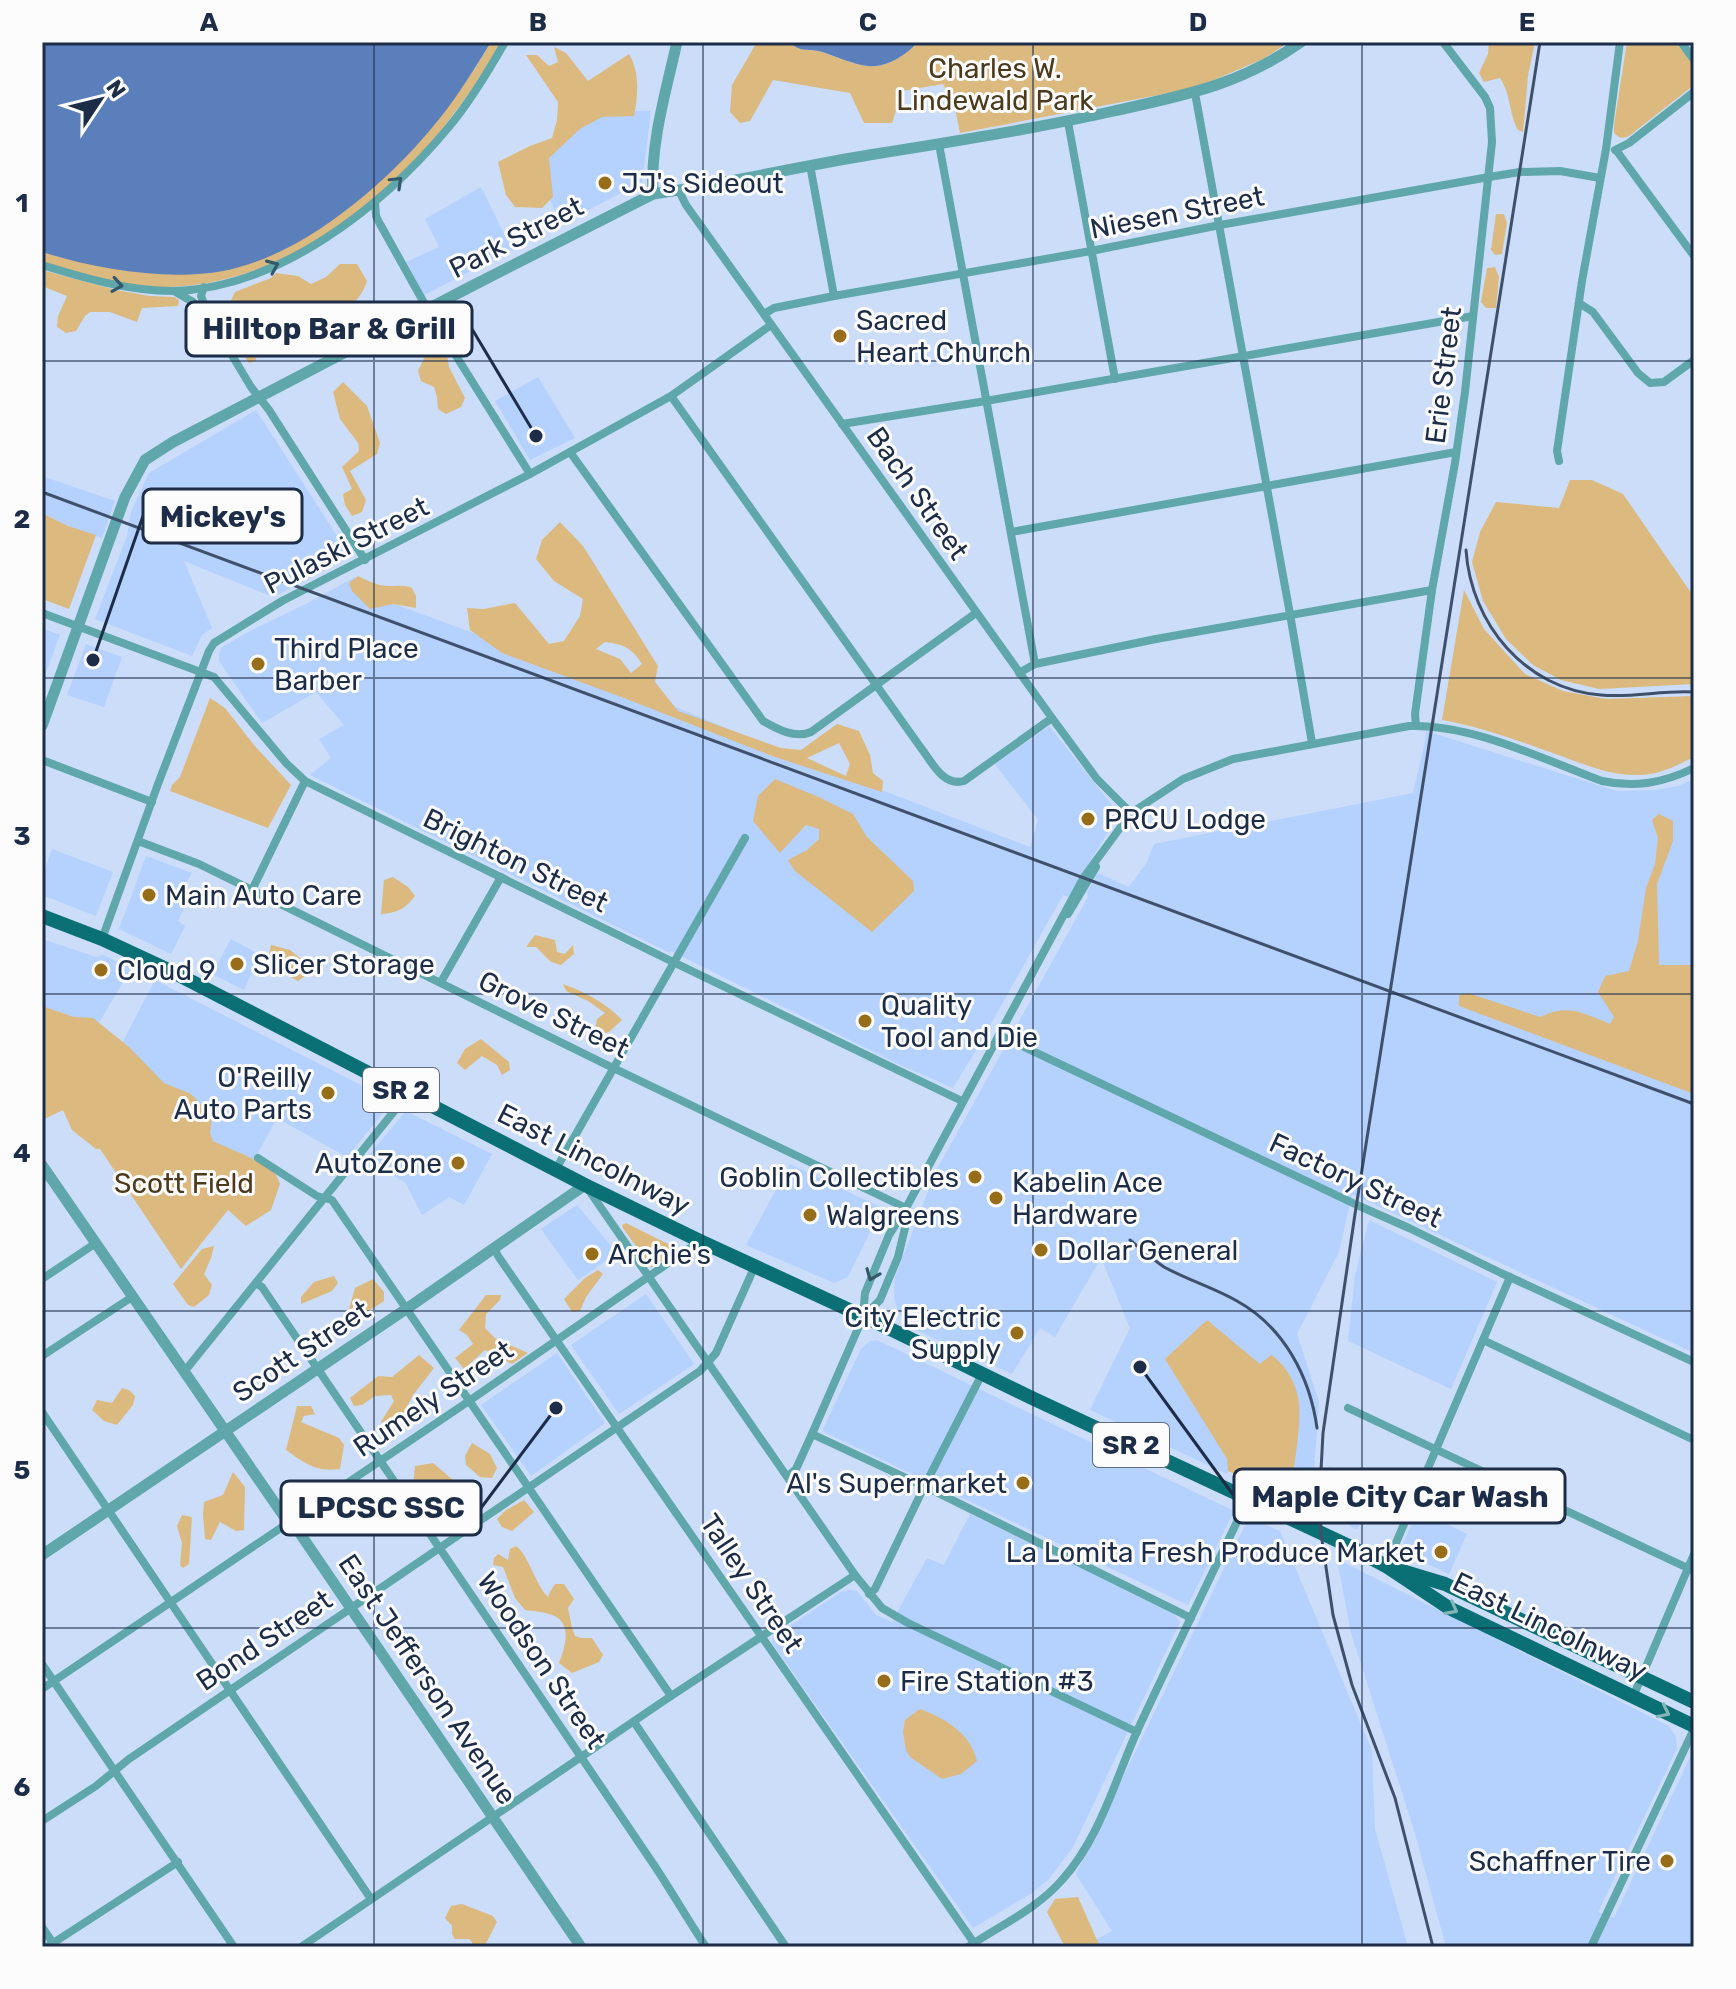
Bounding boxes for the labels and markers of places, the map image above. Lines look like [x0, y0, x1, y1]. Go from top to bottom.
place label: JJ's Sideout [621, 167, 784, 200]
marker: JJ's Sideout [596, 174, 614, 192]
callout: Hilltop Bar & Grill [186, 302, 472, 356]
place label: Sacred Heart Church [856, 304, 1031, 369]
marker: Sacred Heart Church [831, 327, 849, 345]
callout: Mickey's [143, 489, 302, 543]
place label: Third Place Barber [274, 632, 419, 697]
marker: Third Place Barber [249, 655, 267, 673]
place label: PRCU Lodge [1104, 803, 1266, 836]
marker: PRCU Lodge [1079, 810, 1097, 828]
place label: Main Auto Care [165, 879, 362, 912]
marker: Main Auto Care [140, 886, 158, 904]
place label: Slicer Storage [253, 948, 435, 981]
place label: Cloud 9 [117, 954, 216, 987]
marker: Slicer Storage [228, 955, 246, 973]
marker: Cloud 9 [92, 961, 110, 979]
place label: Quality Tool and Die [881, 989, 1038, 1054]
marker: Quality Tool and Die [856, 1012, 874, 1030]
place label: O'Reilly Auto Parts [174, 1061, 312, 1126]
marker: O'Reilly Auto Parts [319, 1084, 337, 1102]
place label: AutoZone [315, 1147, 442, 1180]
marker: AutoZone [449, 1154, 467, 1172]
place label: Goblin Collectibles [719, 1161, 959, 1194]
place label: Kabelin Ace Hardware [1012, 1166, 1163, 1231]
marker: Goblin Collectibles [966, 1168, 984, 1186]
marker: Kabelin Ace Hardware [987, 1189, 1005, 1207]
place label: Walgreens [826, 1199, 960, 1232]
marker: Walgreens [801, 1206, 819, 1224]
place label: Dollar General [1057, 1234, 1238, 1267]
place label: Archie's [608, 1238, 711, 1271]
marker: Dollar General [1032, 1241, 1050, 1259]
marker: Archie's [583, 1245, 601, 1263]
place label: City Electric Supply [844, 1301, 1001, 1366]
marker: City Electric Supply [1008, 1324, 1026, 1342]
place label: Al's Supermarket [786, 1467, 1007, 1500]
callout: Maple City Car Wash [1234, 1469, 1565, 1523]
marker: Al's Supermarket [1014, 1474, 1032, 1492]
callout: LPCSC SSC [281, 1481, 481, 1535]
place label: La Lomita Fresh Produce Market [1006, 1536, 1425, 1569]
marker: La Lomita Fresh Produce Market [1432, 1543, 1450, 1561]
place label: Fire Station #3 [900, 1665, 1094, 1698]
marker: Fire Station #3 [875, 1672, 893, 1690]
place label: Schaffner Tire [1469, 1845, 1651, 1878]
marker: Schaffner Tire [1658, 1852, 1676, 1870]

